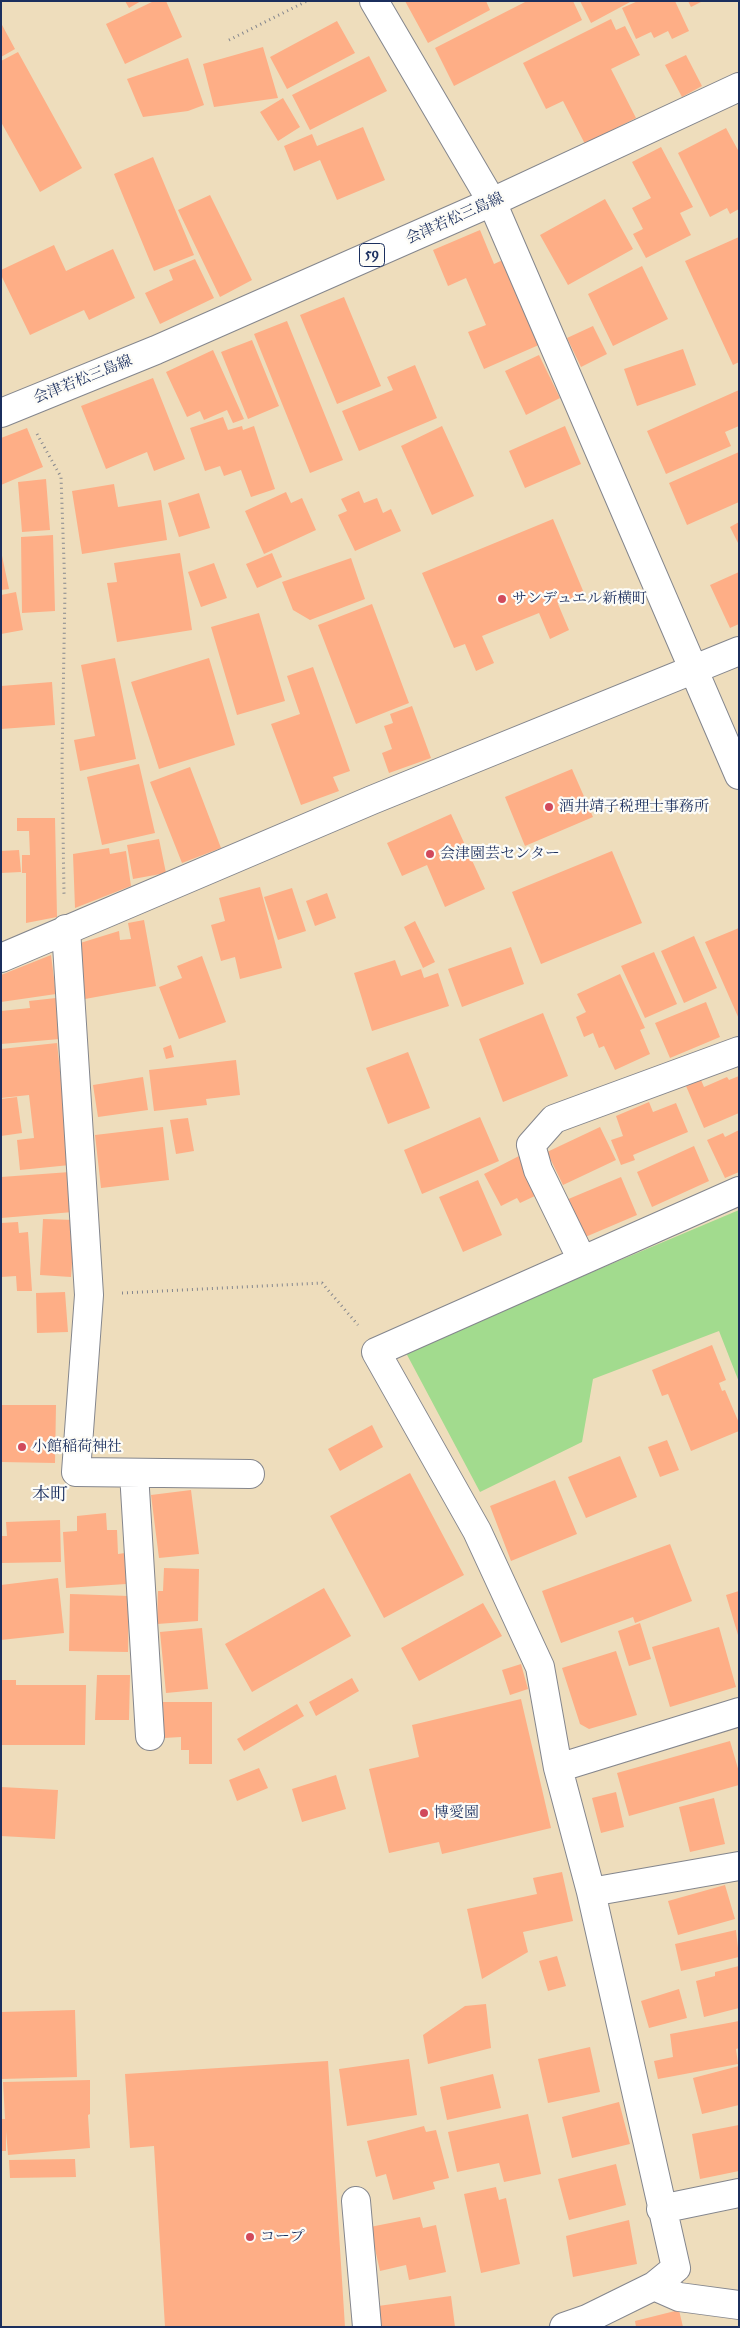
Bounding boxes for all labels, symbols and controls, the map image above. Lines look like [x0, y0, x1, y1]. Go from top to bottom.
street label: 会津若松三島線 [403, 189, 507, 249]
road number: 59 [360, 244, 384, 266]
street label: 会津若松三島線 [31, 352, 135, 408]
place label: サンデュエル新横町 [512, 590, 647, 608]
marker: サンデュエル新横町 [496, 593, 508, 605]
place label: 酒井靖子税理士事務所 [559, 798, 709, 816]
marker: 酒井靖子税理士事務所 [543, 801, 555, 813]
place label: 会津園芸センター [440, 845, 560, 863]
marker: 会津園芸センター [424, 848, 436, 860]
place label: 小館稲荷神社 [32, 1438, 122, 1456]
marker: 小館稲荷神社 [16, 1441, 28, 1453]
district label: 本町 [32, 1485, 68, 1507]
place label: 博愛園 [434, 1804, 479, 1822]
marker: 博愛園 [418, 1807, 430, 1819]
place label: コープ [260, 2228, 305, 2246]
marker: コープ [244, 2231, 256, 2243]

